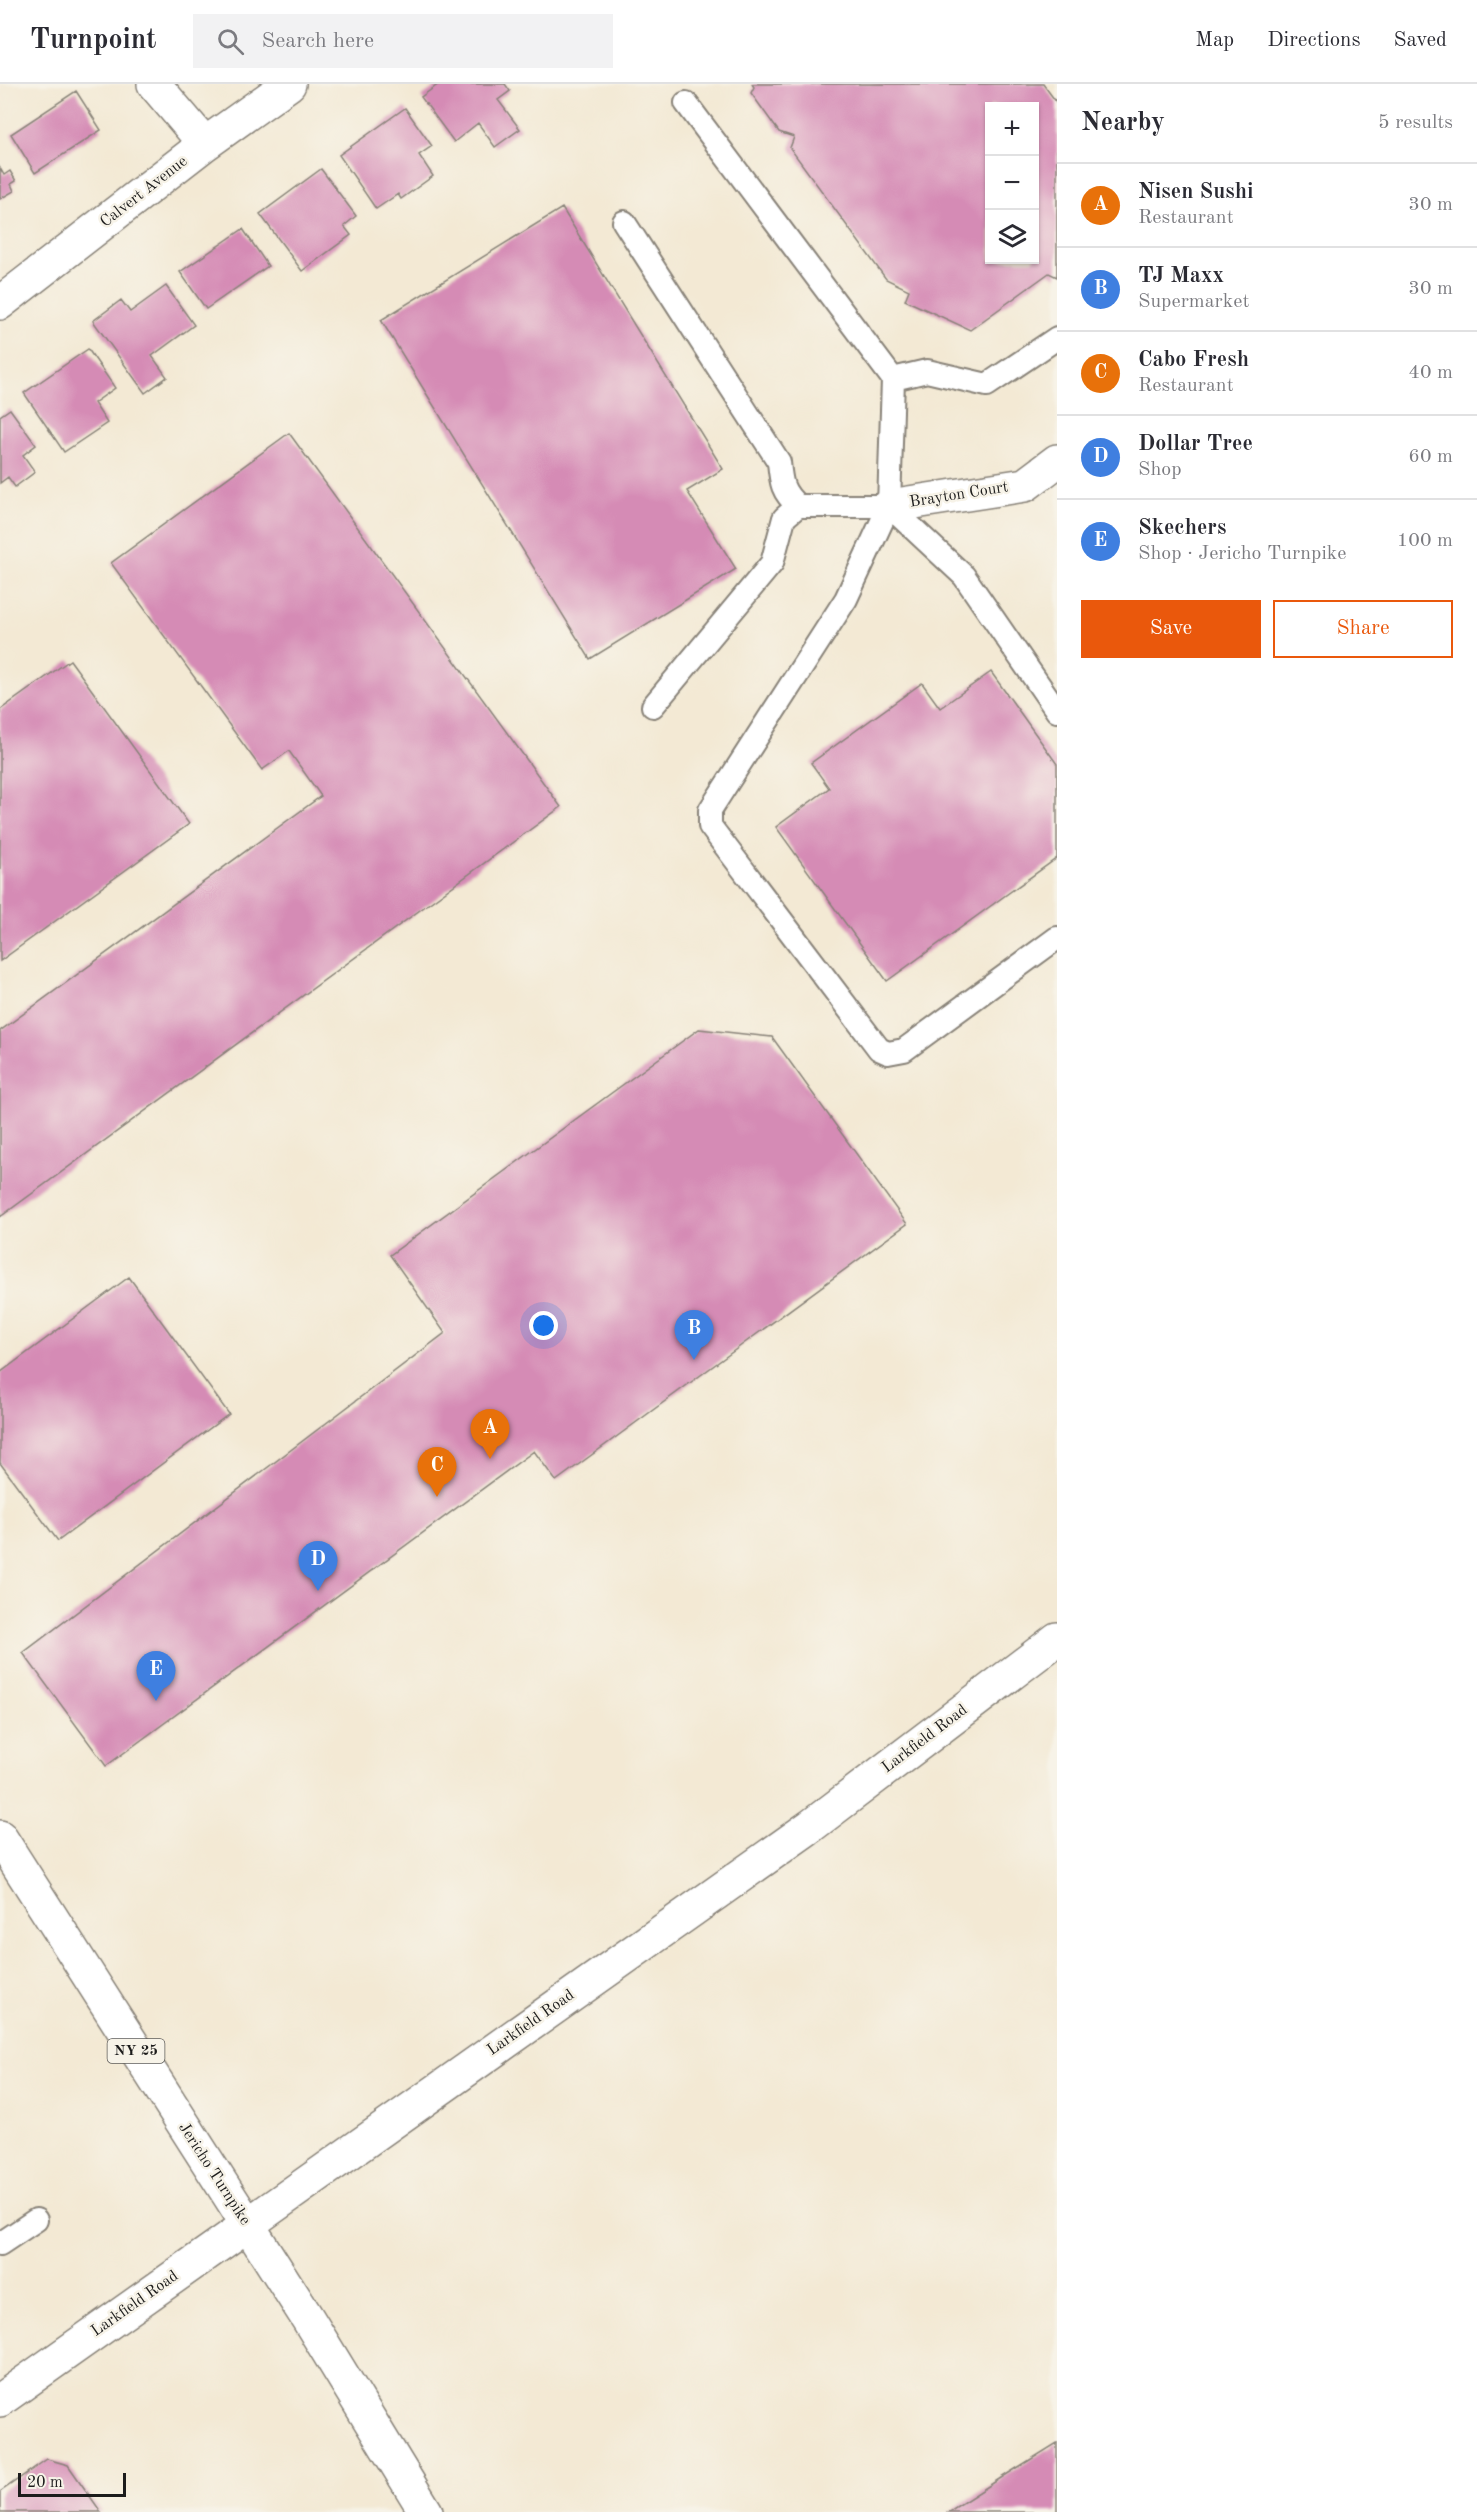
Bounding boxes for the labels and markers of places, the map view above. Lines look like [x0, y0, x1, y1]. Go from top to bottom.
pin: B [674, 1310, 714, 1360]
pin: A [470, 1410, 510, 1459]
pin: C [418, 1448, 456, 1497]
pin: D [298, 1542, 338, 1591]
pin: E [136, 1652, 176, 1701]

